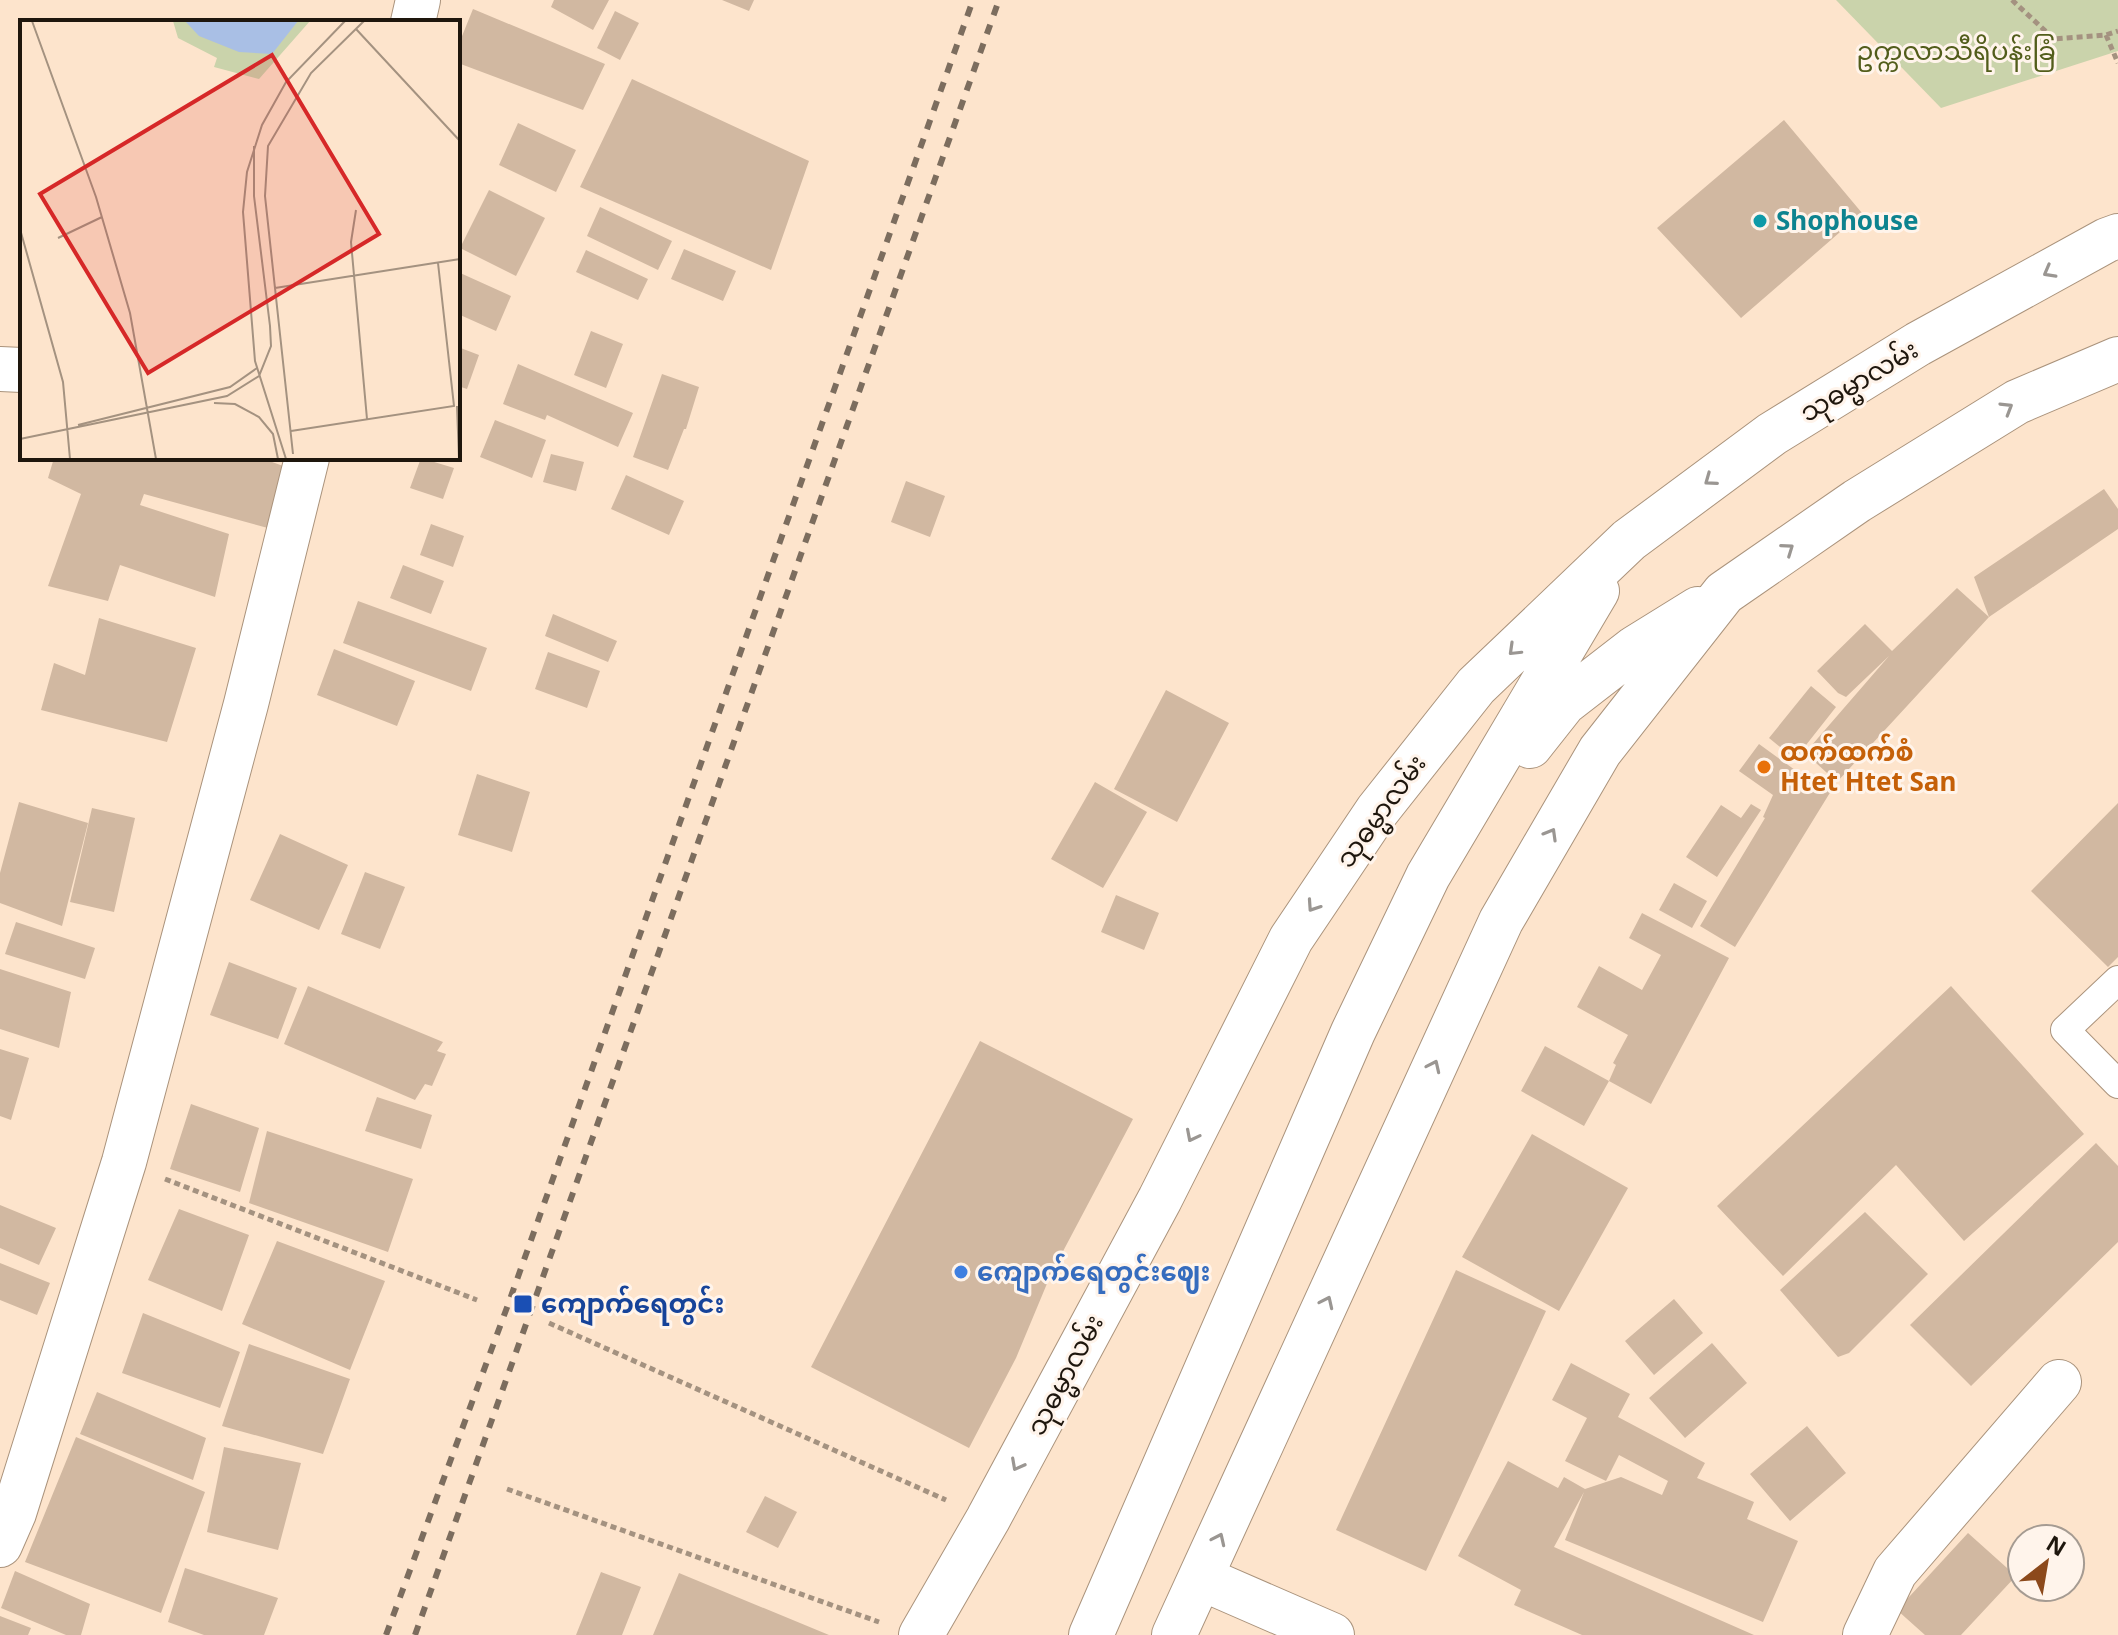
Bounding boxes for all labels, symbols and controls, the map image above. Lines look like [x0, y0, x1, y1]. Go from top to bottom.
inset map [20, 20, 460, 460]
park label: ဥက္ကလာသီရိပန်းခြံ [1856, 32, 2056, 72]
place label: Shophouse [1776, 202, 1919, 238]
marker: Shophouse [1751, 212, 1769, 230]
one-way arrow [2043, 262, 2058, 278]
street label: သုဓမ္မာလမ်း [1793, 331, 1927, 434]
one-way arrow [1998, 402, 2013, 418]
one-way arrow [1704, 471, 1718, 485]
one-way arrow [1780, 544, 1794, 559]
one-way arrow [1508, 641, 1523, 655]
place label: ထက်ထက်စံ Htet Htet San [1780, 733, 1956, 799]
street label: သုဓမ္မာလမ်း [1327, 746, 1437, 877]
marker: ထက်ထက်စံ Htet Htet San [1755, 758, 1773, 776]
one-way arrow [1542, 828, 1557, 843]
one-way arrow [1307, 898, 1322, 912]
one-way arrow [1425, 1059, 1441, 1074]
one-way arrow [1186, 1128, 1201, 1143]
place label: ကျောက်ရေတွင်းဈေး [977, 1253, 1211, 1294]
marker: ကျောက်ရေတွင်းဈေး [952, 1263, 970, 1281]
place label: ကျောက်ရေတွင်း [541, 1285, 724, 1326]
marker: ကျောက်ရေတွင်း [512, 1293, 534, 1315]
one-way arrow [1317, 1296, 1333, 1311]
street label: သုဓမ္မာလမ်း [1017, 1308, 1115, 1443]
one-way arrow [1012, 1456, 1027, 1471]
north arrow [2006, 1523, 2086, 1603]
text: N [2041, 1528, 2072, 1562]
one-way arrow [1209, 1533, 1225, 1547]

